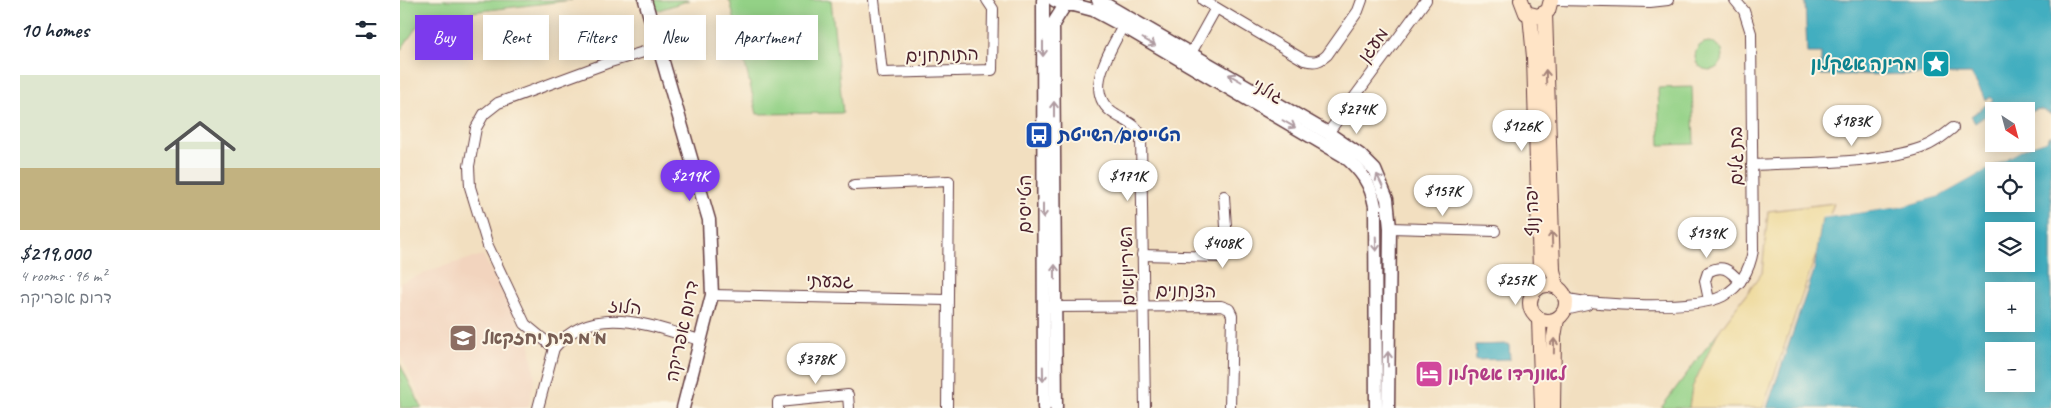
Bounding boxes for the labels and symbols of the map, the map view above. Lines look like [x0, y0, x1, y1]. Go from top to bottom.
street label: מעגן [1353, 23, 1393, 67]
one-way arrow [1141, 38, 1156, 47]
one-way arrow [1038, 40, 1048, 56]
street label: התותחנים [905, 43, 979, 67]
place icon: מרינה אשקלון [1921, 49, 1951, 79]
place label: מרינה אשקלון [1811, 53, 1917, 75]
one-way arrow [1542, 69, 1551, 85]
one-way arrow [1228, 73, 1243, 83]
street label: גולני [1249, 74, 1287, 108]
pin: $274K [1322, 92, 1392, 135]
one-way arrow [1049, 102, 1059, 118]
north arrow [1985, 102, 2035, 152]
pin: $183K [1817, 104, 1887, 147]
pin: $126K [1487, 110, 1557, 152]
bus stop icon: הטייסים/השייטת [1024, 120, 1054, 150]
one-way arrow [1282, 120, 1296, 130]
place label: הטייסים/השייטת [1056, 124, 1181, 146]
street label: בת גלים [1724, 126, 1748, 186]
pin: $219K [655, 160, 725, 202]
pin: $171K [1093, 160, 1163, 202]
street label: הטייסים [1014, 174, 1036, 234]
one-way arrow [1375, 174, 1384, 189]
pin: $157K [1408, 174, 1478, 217]
street label: יפה נוף [1520, 185, 1544, 237]
one-way arrow [1038, 202, 1048, 219]
pin: $139K [1672, 216, 1742, 259]
street label: השיריונאים [1115, 226, 1139, 306]
pin: $408K [1188, 226, 1258, 269]
one-way arrow [1547, 231, 1557, 248]
one-way arrow [1371, 236, 1381, 252]
one-way arrow [1050, 264, 1060, 280]
pin: $257K [1481, 264, 1551, 306]
street label: גבעתי [806, 270, 854, 292]
street label: דרום אפריקה [661, 278, 703, 384]
street label: הצנחנים [1155, 279, 1217, 303]
street label: הלוז [607, 295, 643, 319]
school or university icon: מ"מ בית יחזקאל [448, 323, 478, 353]
place label: מ"מ בית יחזקאל [482, 327, 607, 349]
one-way arrow [1549, 338, 1559, 354]
pin: $378K [781, 342, 851, 385]
one-way arrow [1383, 352, 1393, 368]
hotel icon: לאונרדו אשקלון [1414, 359, 1444, 389]
place label: לאונרדו אשקלון [1448, 363, 1567, 385]
one-way arrow [1039, 365, 1048, 381]

